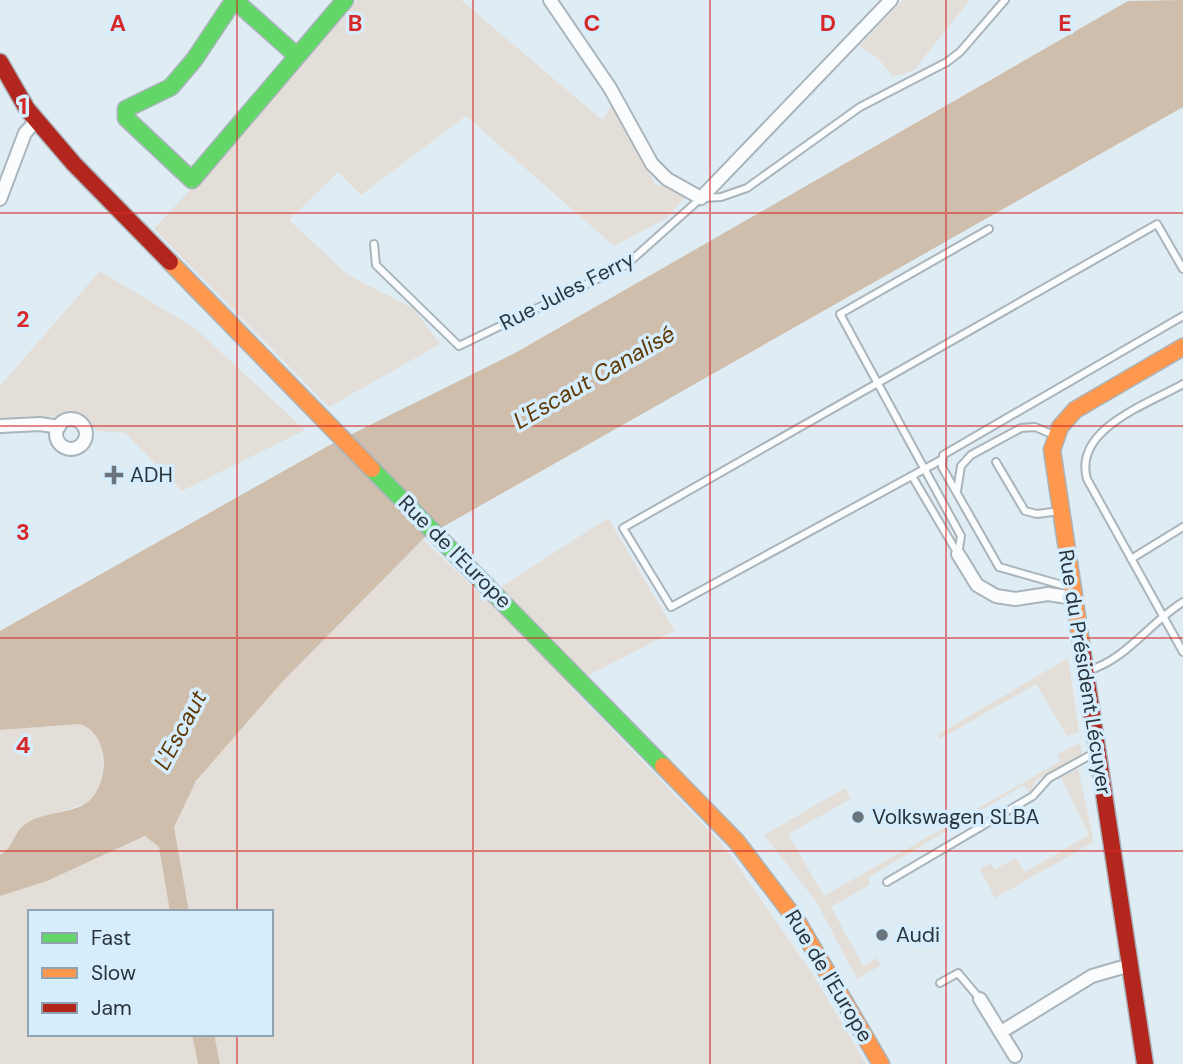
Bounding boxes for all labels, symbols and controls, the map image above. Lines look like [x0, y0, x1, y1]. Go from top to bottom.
text: A [110, 8, 126, 38]
text: B [348, 8, 362, 38]
text: C [584, 8, 600, 38]
text: D [820, 8, 836, 38]
text: E [1058, 8, 1072, 38]
text: 1 [19, 91, 27, 121]
street label: Rue Jules Ferry [495, 245, 639, 337]
text: 2 [16, 304, 30, 334]
water label: L'Escaut Canalisé [508, 319, 680, 435]
place label: ADH [130, 461, 173, 489]
marker: ADH [104, 465, 124, 485]
street label: Rue de l'Europe [392, 489, 518, 615]
text: 3 [16, 517, 30, 547]
street label: Rue du Président Lécuyer [1052, 547, 1118, 797]
water label: L'Escaut [147, 685, 213, 775]
text: 4 [16, 730, 31, 760]
place label: Volkswagen SLBA [872, 803, 1040, 831]
marker: Volkswagen SLBA [850, 809, 866, 825]
street label: Rue de l'Europe [778, 905, 880, 1047]
legend [28, 910, 273, 1036]
place label: Audi [896, 921, 940, 949]
text: Fast [91, 924, 131, 952]
marker: Audi [874, 927, 890, 943]
text: Slow [91, 959, 136, 987]
text: Jam [91, 994, 132, 1022]

